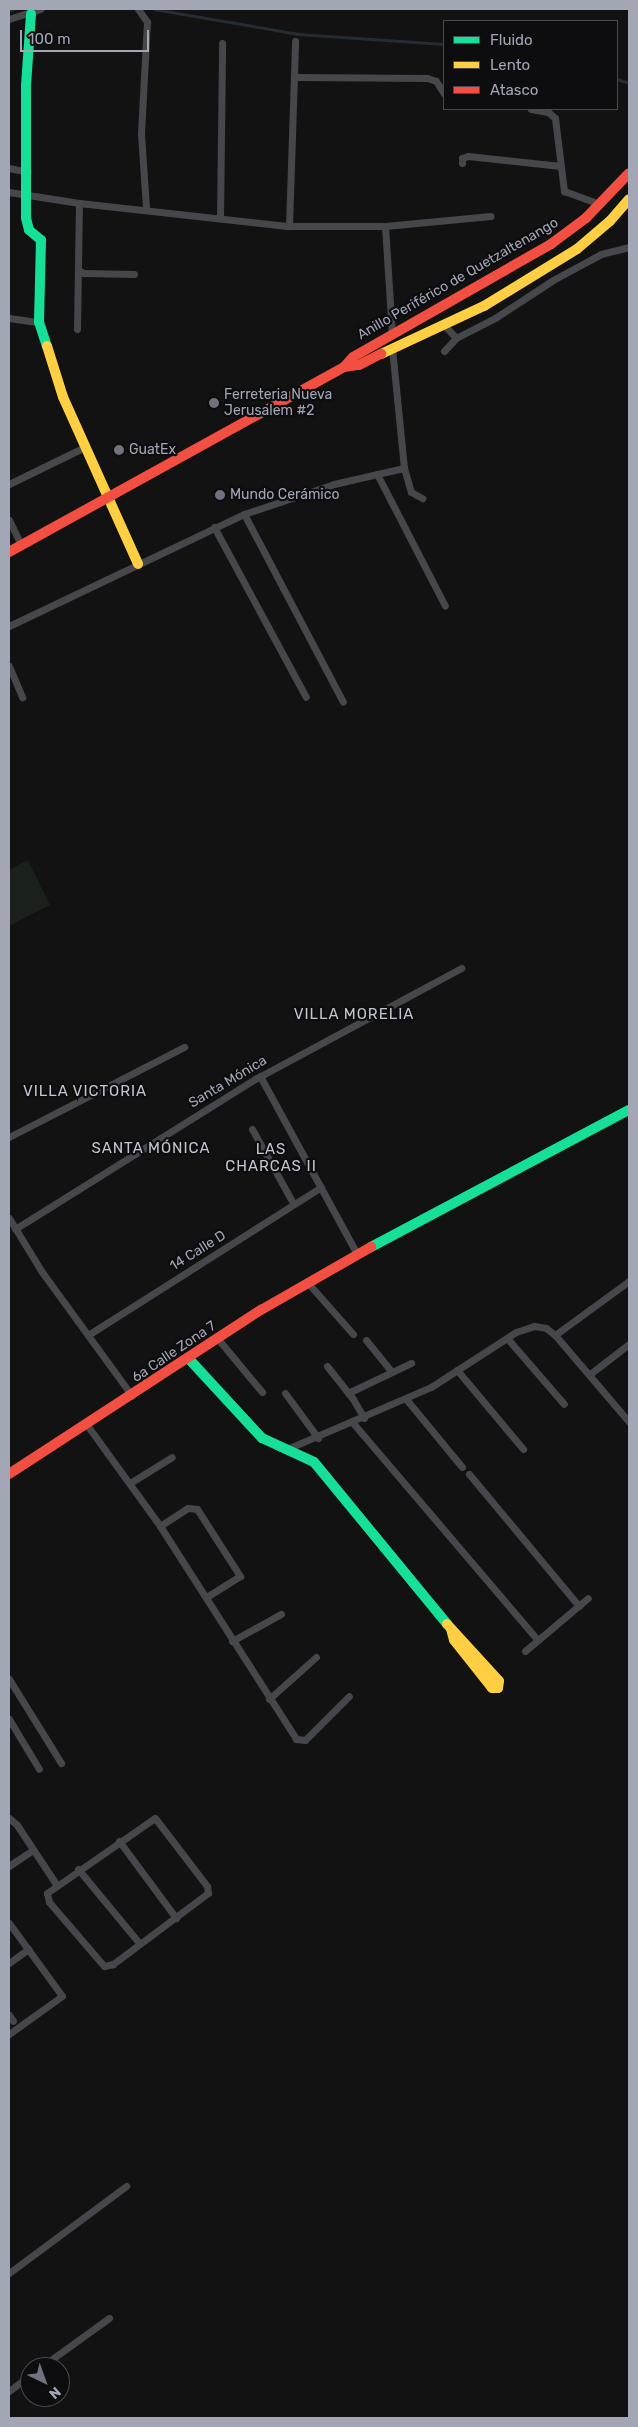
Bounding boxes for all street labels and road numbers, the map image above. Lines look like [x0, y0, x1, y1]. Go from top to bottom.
street label: Anillo Periférico de Quetzaltenango [354, 214, 562, 344]
street label: Santa Mónica [186, 1052, 270, 1112]
street label: 14 Calle D [167, 1227, 229, 1275]
street label: 6a Calle Zona 7 [129, 1318, 219, 1386]

